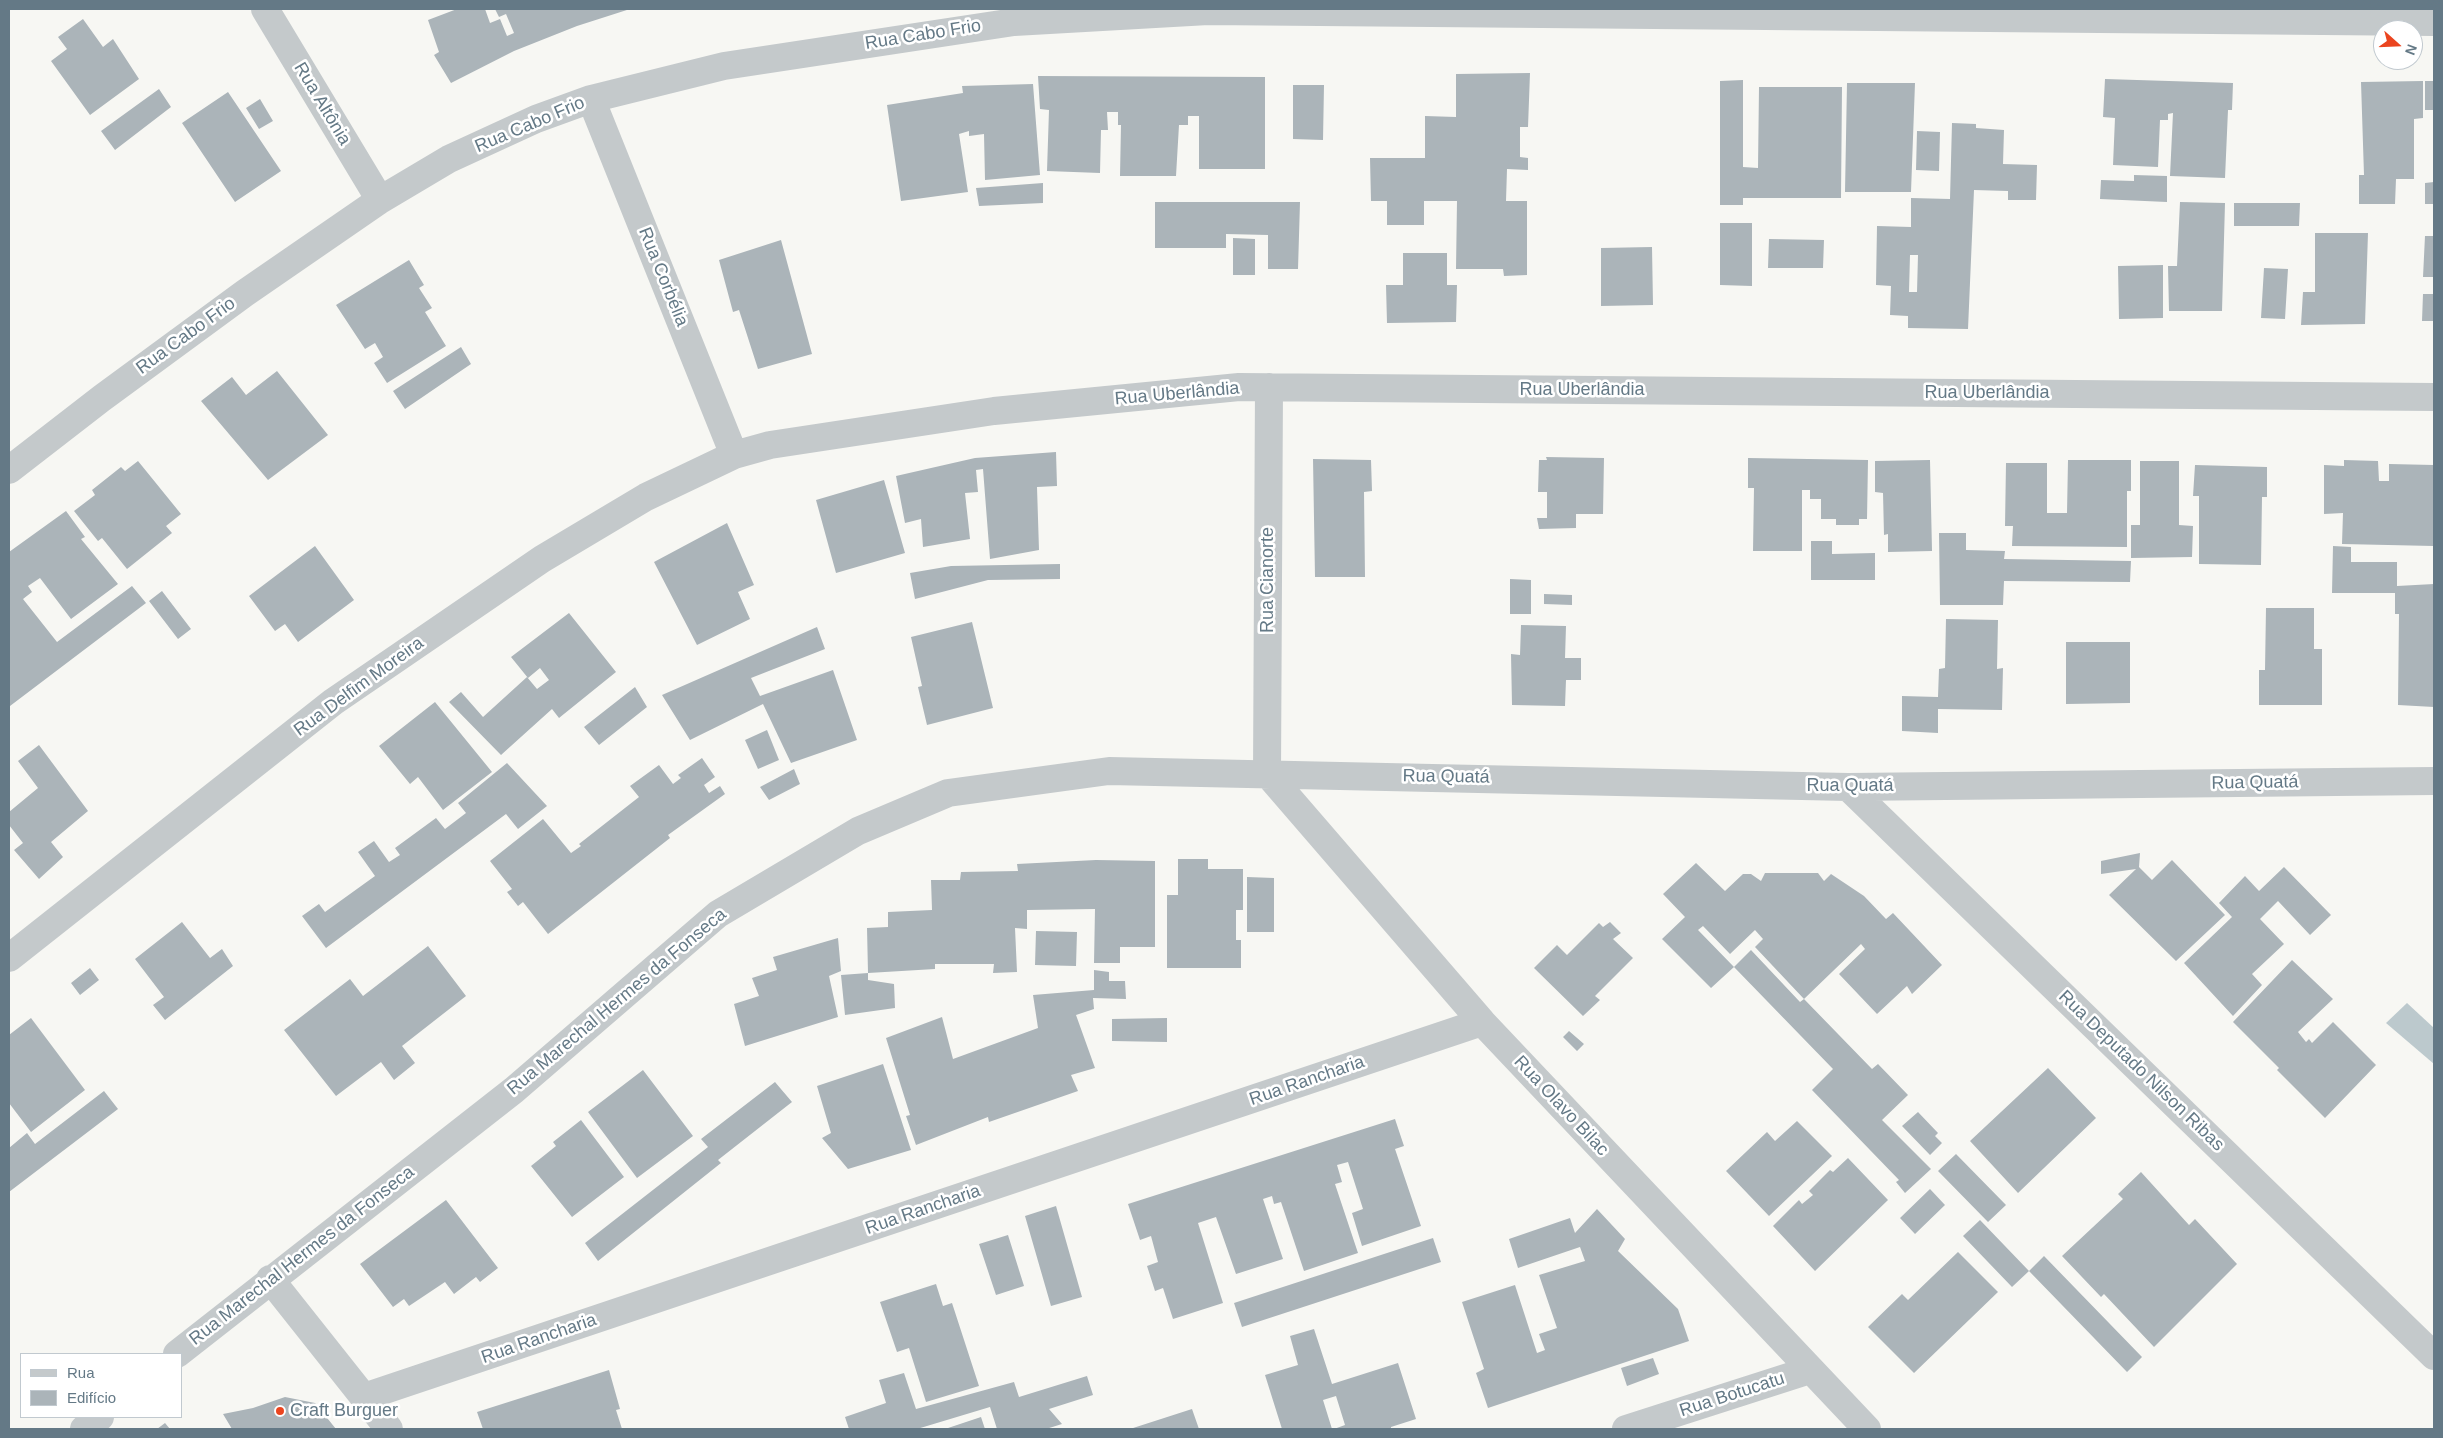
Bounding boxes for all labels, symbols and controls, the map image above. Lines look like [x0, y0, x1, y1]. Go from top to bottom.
street label: Rua Cabo Frio [864, 15, 982, 55]
north arrow [2373, 20, 2423, 70]
text: N [2402, 42, 2420, 57]
street label: Rua Altônia [289, 59, 355, 149]
street label: Rua Cabo Frio [472, 92, 588, 158]
street label: Rua Corbélia [633, 224, 693, 330]
street label: Rua Cabo Frio [132, 293, 240, 379]
street label: Rua Uberlândia [1114, 378, 1240, 410]
street label: Rua Uberlândia [1519, 379, 1645, 401]
street label: Rua Uberlândia [1924, 382, 2050, 404]
street label: Rua Cianorte [1257, 527, 1279, 633]
street label: Rua Delfim Moreira [290, 633, 428, 741]
street label: Rua Quatá [1402, 765, 1490, 789]
street label: Rua Quatá [2211, 771, 2299, 795]
street label: Rua Quatá [1806, 775, 1894, 797]
street label: Rua Marechal Hermes da Fonseca [503, 904, 731, 1100]
street label: Rua Deputado Nilson Ribas [2054, 986, 2228, 1156]
street label: Rua Rancharia [1247, 1051, 1367, 1111]
street label: Rua Olavo Bilac [1509, 1051, 1613, 1161]
street label: Rua Marechal Hermes da Fonseca [185, 1162, 419, 1350]
street label: Rua Rancharia [863, 1180, 983, 1240]
street label: Rua Rancharia [479, 1309, 599, 1369]
legend [20, 1353, 182, 1418]
text: Rua [67, 1364, 95, 1381]
street label: Rua Botucatu [1677, 1368, 1787, 1422]
text: Edifício [67, 1389, 116, 1406]
place label: Craft Burguer [290, 1400, 398, 1422]
marker: Craft Burguer [274, 1405, 286, 1417]

